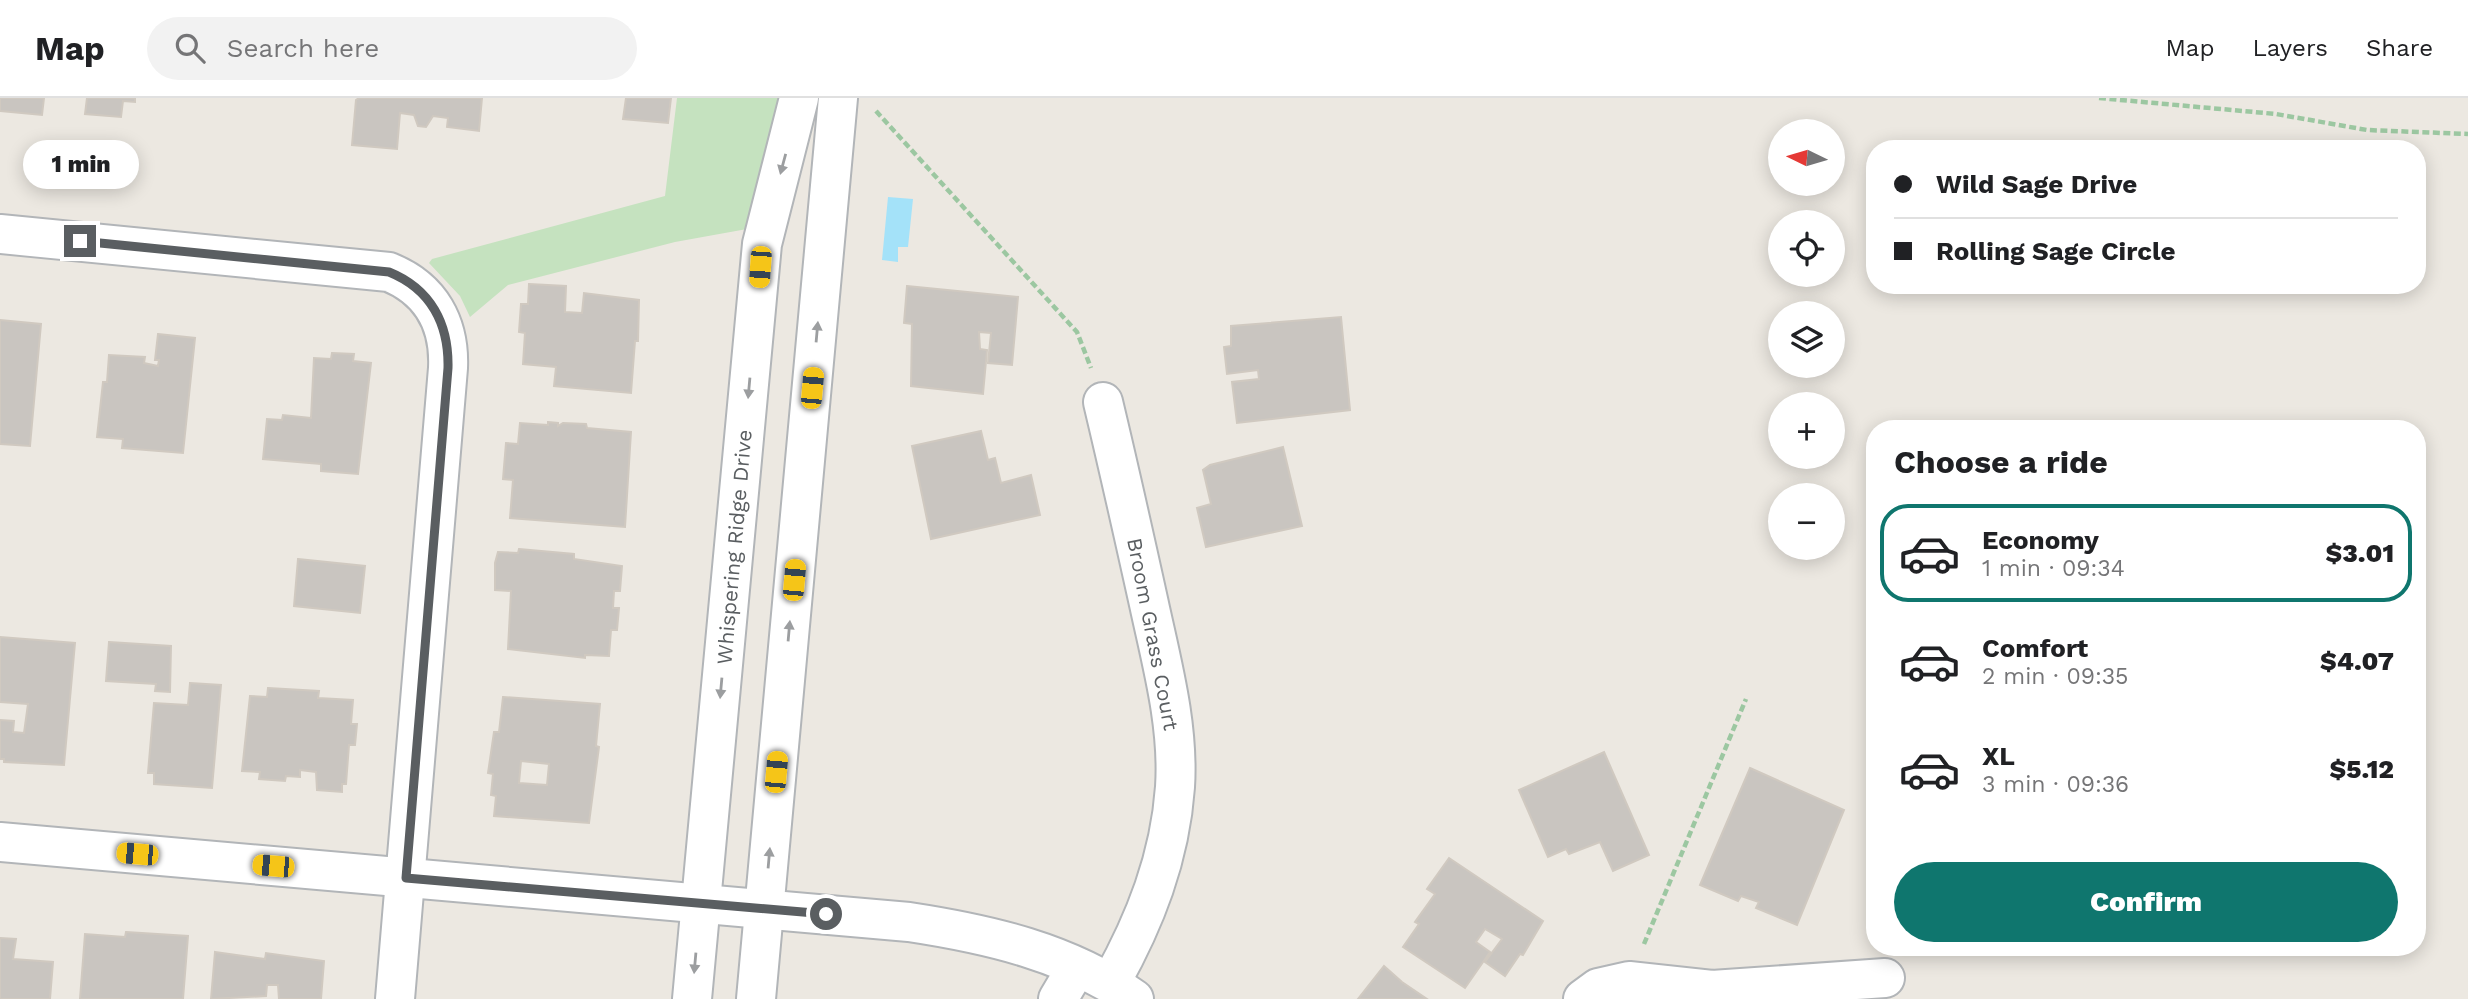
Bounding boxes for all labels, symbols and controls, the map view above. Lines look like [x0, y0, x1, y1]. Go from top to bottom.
search box [147, 17, 637, 80]
text: Map [35, 29, 105, 68]
icon: search [171, 29, 209, 67]
text: Search here [227, 33, 379, 63]
text: Map [2166, 34, 2214, 62]
text: Layers [2252, 34, 2328, 62]
text: Share [2366, 34, 2433, 62]
north arrow [1768, 119, 1844, 196]
map controls [1768, 119, 1845, 560]
callout: 1 min [22, 139, 138, 188]
text: 1 min [51, 151, 111, 178]
one-way arrow [777, 154, 787, 175]
text: Wild Sage Drive [1936, 169, 2137, 199]
button: locate [1768, 210, 1845, 287]
route end [64, 225, 96, 257]
text: Rolling Sage Circle [1936, 236, 2176, 266]
car [749, 245, 772, 289]
button: layers [1768, 301, 1845, 378]
one-way arrow [812, 320, 823, 342]
car [800, 366, 825, 410]
one-way arrow [743, 378, 754, 400]
button: + [1768, 392, 1845, 469]
street label: Whispering Ridge Drive [711, 428, 757, 666]
text: Choose a ride [1894, 443, 2108, 481]
button: − [1768, 483, 1845, 560]
icon: car [1898, 522, 1961, 585]
text: Economy [1982, 525, 2099, 555]
street label: Broom Grass Court [1122, 536, 1184, 733]
text: $3.01 [2325, 538, 2394, 568]
text: 1 min · 09:34 [1982, 555, 2125, 582]
car [782, 558, 807, 602]
one-way arrow [784, 620, 795, 642]
icon: car [1898, 630, 1961, 693]
text: Comfort [1982, 633, 2088, 663]
text: $4.07 [2320, 646, 2394, 676]
text: 2 min · 09:35 [1982, 663, 2129, 690]
one-way arrow [715, 677, 726, 699]
icon: car [1898, 738, 1961, 801]
text: XL [1982, 741, 2015, 771]
car [764, 750, 789, 794]
text: $5.12 [2329, 754, 2394, 784]
text: 3 min · 09:36 [1982, 771, 2129, 798]
car [116, 842, 159, 866]
one-way arrow [763, 847, 774, 869]
car [252, 854, 295, 878]
button: Confirm [1894, 862, 2398, 942]
route start [810, 898, 842, 930]
one-way arrow [690, 953, 701, 975]

